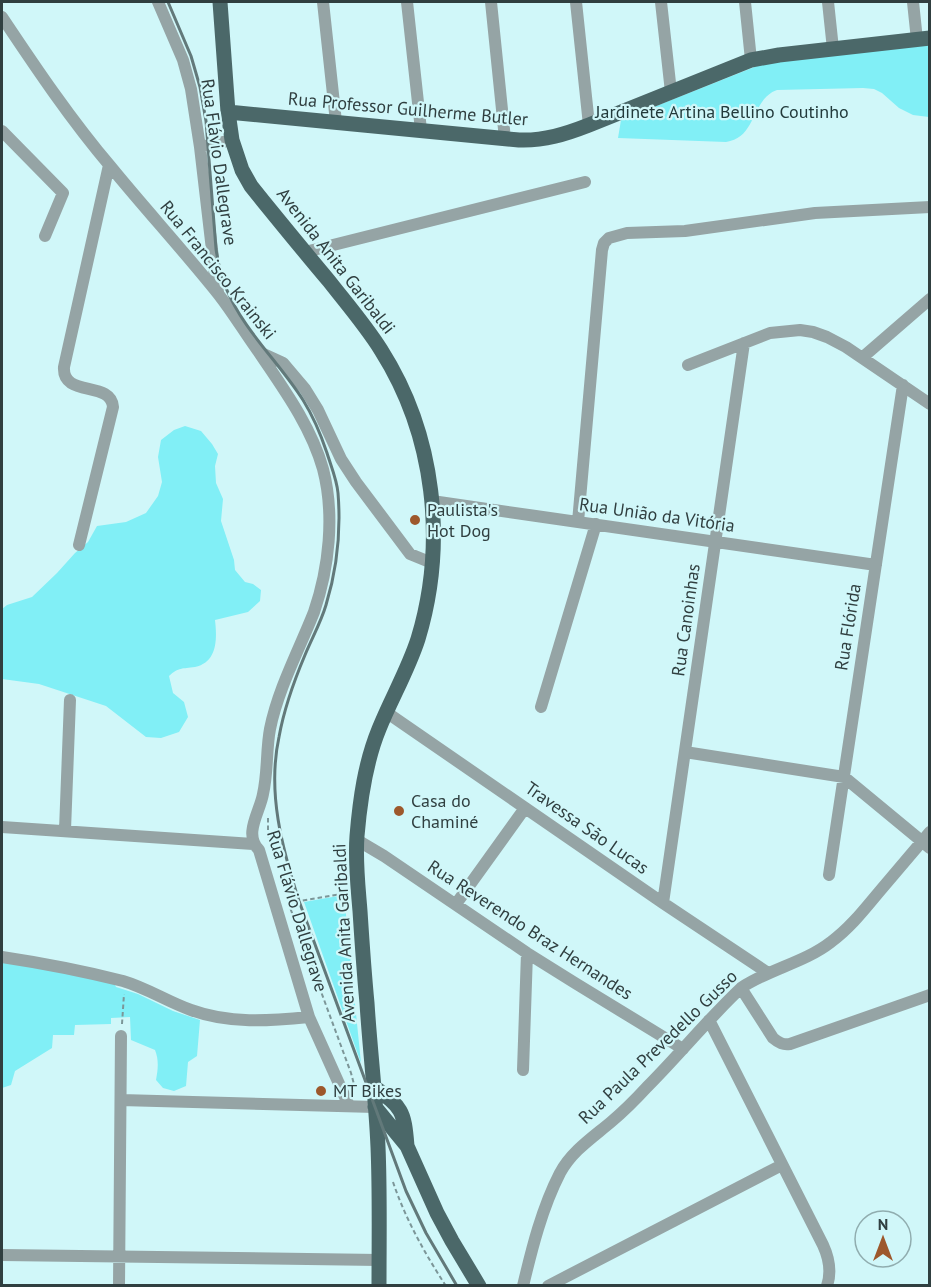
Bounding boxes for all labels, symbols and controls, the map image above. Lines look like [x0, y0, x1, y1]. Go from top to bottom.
street label: Rua Flávio Dallegrave [196, 77, 243, 247]
street label: Rua Professor Guilherme Butler [287, 87, 529, 130]
park label: Jardinete Artina Bellino Coutinho [594, 100, 849, 123]
street label: Avenida Anita Garibaldi [272, 183, 401, 338]
street label: Rua Francisco Krainski [155, 196, 281, 344]
street label: Rua União da Vitória [578, 492, 736, 537]
place label: Paulista's Hot Dog [427, 498, 498, 542]
marker: Paulista's Hot Dog [408, 513, 422, 527]
street label: Rua Canoinhas [666, 562, 705, 678]
street label: Rua Flórida [829, 582, 866, 672]
street label: Travessa São Lucas [521, 776, 654, 879]
place label: Casa do Chaminé [411, 789, 478, 833]
marker: Casa do Chaminé [392, 804, 406, 818]
street label: Rua Flávio Dallegrave [262, 827, 333, 995]
street label: Avenida Anita Garibaldi [327, 843, 360, 1023]
street label: Rua Reverendo Braz Hernandes [423, 855, 637, 1004]
street label: Rua Paula Prevedello Gusso [573, 965, 742, 1129]
place label: MT Bikes [333, 1079, 402, 1102]
marker: MT Bikes [314, 1084, 328, 1098]
north arrow [853, 1209, 913, 1269]
text: N [878, 1214, 888, 1234]

